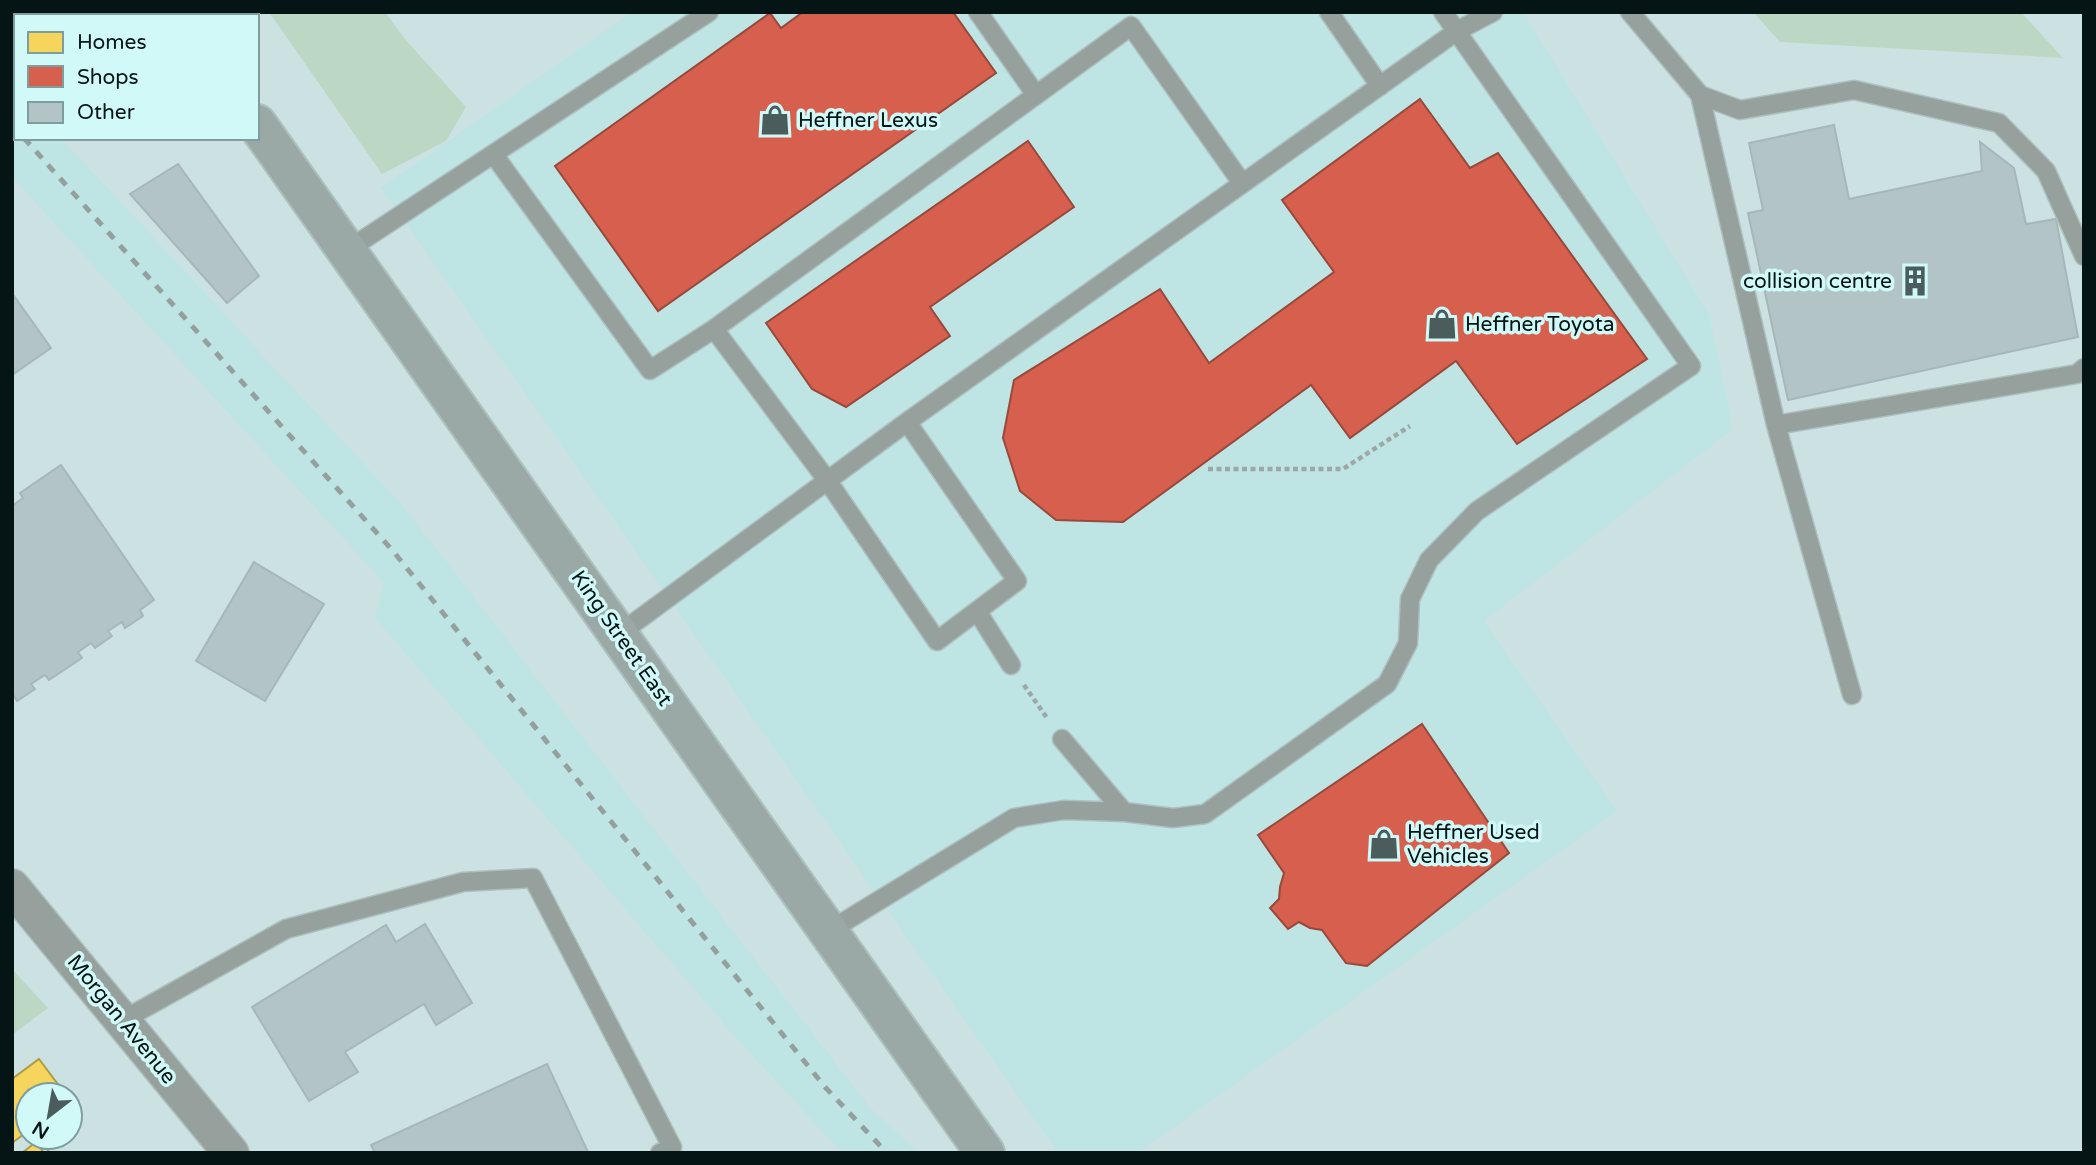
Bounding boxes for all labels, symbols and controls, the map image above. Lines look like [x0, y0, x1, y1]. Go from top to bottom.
legend [14, 14, 259, 140]
text: Homes [77, 30, 147, 55]
text: Shops [77, 65, 139, 90]
text: Other [77, 100, 135, 125]
shop icon: Heffner Lexus [758, 103, 792, 137]
place label: Heffner Lexus [798, 108, 938, 133]
building icon: collision centre [1898, 264, 1932, 298]
place label: collision centre [1743, 269, 1892, 294]
shop icon: Heffner Toyota [1425, 307, 1459, 341]
place label: Heffner Toyota [1465, 312, 1615, 337]
street label: King Street East [566, 566, 678, 711]
place label: Heffner Used Vehicles [1407, 820, 1540, 869]
shop icon: Heffner Used Vehicles [1367, 827, 1401, 861]
street label: Morgan Avenue [62, 950, 181, 1089]
north arrow [14, 1081, 84, 1151]
text: N [29, 1116, 53, 1143]

